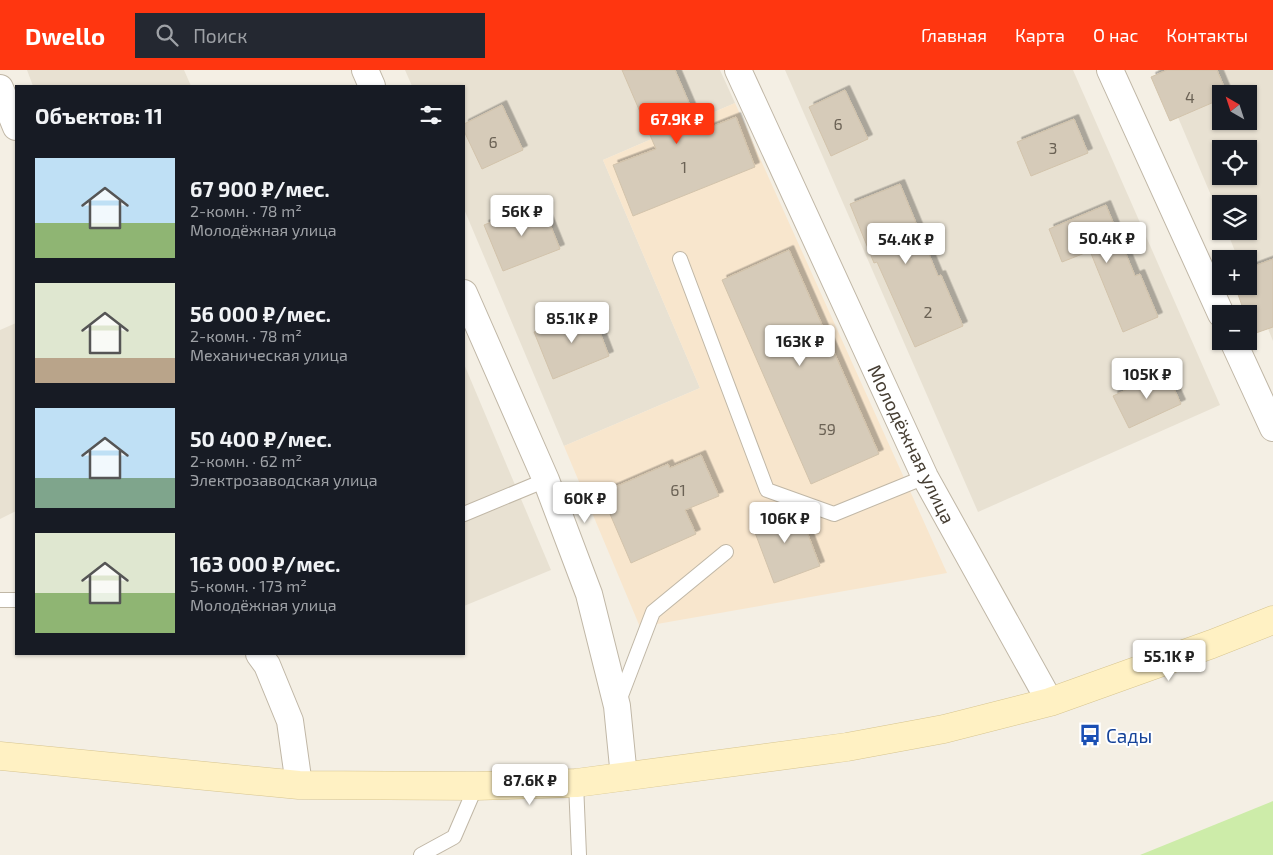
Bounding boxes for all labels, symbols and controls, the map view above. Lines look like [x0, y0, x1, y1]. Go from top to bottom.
search box [135, 13, 485, 58]
text: Dwello [25, 21, 105, 50]
icon: search [153, 21, 181, 49]
text: Поиск [193, 24, 247, 47]
text: Главная [921, 24, 987, 46]
text: Карта [1015, 24, 1065, 46]
text: О нас [1093, 24, 1138, 46]
text: Контакты [1166, 24, 1248, 46]
north arrow [1212, 85, 1258, 130]
map controls [1212, 85, 1257, 350]
house number: 4 [1185, 87, 1195, 106]
icon: filters [417, 101, 445, 129]
pin: 67.9K ₽ [631, 102, 723, 145]
text: Объектов: 11 [35, 103, 163, 128]
text: 67.9K ₽ [650, 109, 704, 128]
house number: 6 [833, 114, 843, 133]
house number: 6 [488, 132, 498, 151]
house number: 3 [1049, 138, 1057, 157]
button: locate [1212, 140, 1257, 185]
house number: 1 [681, 157, 687, 176]
text: 67 900 ₽/мес. [190, 176, 330, 201]
icon: home [75, 178, 135, 238]
pin: 56K ₽ [487, 194, 557, 237]
button: layers [1212, 195, 1257, 240]
text: 2-комн. · 78 m² [190, 201, 302, 220]
text: 56K ₽ [501, 201, 543, 220]
text: Молодёжная улица [190, 220, 337, 239]
pin: 54.4K ₽ [860, 222, 952, 265]
pin: 50.4K ₽ [1061, 222, 1153, 264]
text: 50.4K ₽ [1079, 228, 1135, 247]
text: 54.4K ₽ [878, 229, 934, 248]
button: + [1212, 250, 1257, 295]
text: 56 000 ₽/мес. [190, 301, 331, 326]
pin: 85.1K ₽ [526, 302, 618, 344]
house number: 2 [924, 302, 933, 321]
icon: home [75, 303, 135, 363]
button: − [1212, 305, 1257, 350]
text: 85.1K ₽ [546, 308, 598, 327]
pin: 163K ₽ [759, 324, 841, 367]
text: 2-комн. · 78 m² [190, 326, 302, 345]
text: 163K ₽ [776, 331, 824, 350]
text: Механическая улица [190, 345, 348, 364]
pin: 105K ₽ [1106, 358, 1188, 400]
street label: Молодёжная улица [863, 361, 960, 528]
text: 105K ₽ [1123, 364, 1171, 383]
house number: 59 [818, 419, 836, 438]
text: 50 400 ₽/мес. [190, 426, 332, 451]
icon: home [75, 428, 135, 488]
text: 2-комн. · 62 m² [190, 451, 302, 470]
text: Электрозаводская улица [190, 470, 378, 489]
house number: 61 [670, 480, 686, 499]
pin: 60K ₽ [550, 482, 620, 524]
text: 60K ₽ [564, 488, 606, 507]
pin: 106K ₽ [744, 502, 826, 544]
text: 106K ₽ [760, 508, 810, 527]
text: 163 000 ₽/мес. [190, 551, 340, 576]
icon: home [75, 553, 135, 613]
text: 5-комн. · 173 m² [190, 576, 307, 595]
text: Молодёжная улица [190, 595, 337, 614]
pin: 55.1K ₽ [1123, 640, 1215, 682]
text: 55.1K ₽ [1144, 646, 1194, 665]
bus stop icon: Сады [1077, 722, 1103, 748]
place label: Сады [1106, 724, 1152, 747]
pin: 87.6K ₽ [484, 764, 576, 806]
text: 87.6K ₽ [503, 770, 557, 789]

